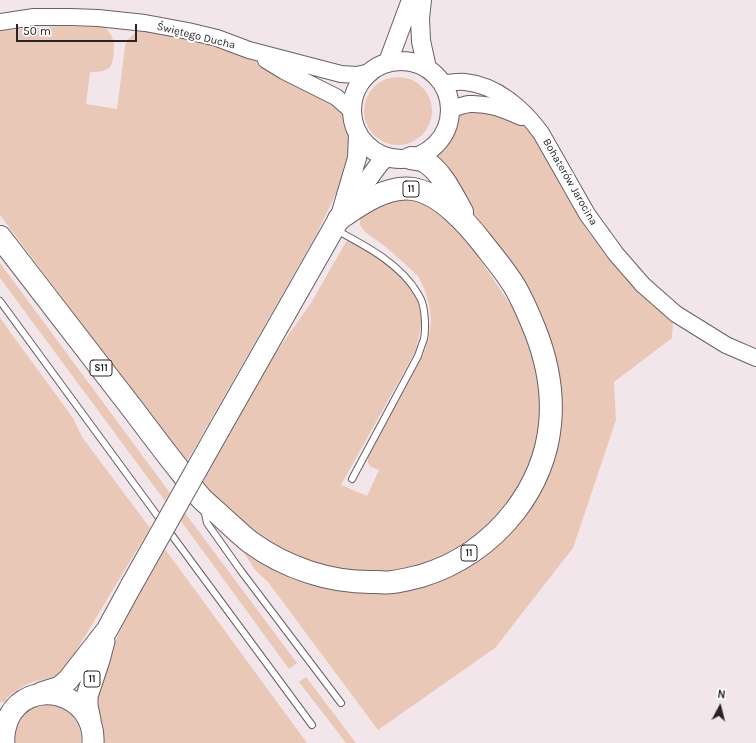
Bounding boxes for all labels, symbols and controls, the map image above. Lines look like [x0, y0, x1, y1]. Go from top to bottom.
scale bar [18, 16, 139, 42]
street label: Świętego Ducha [155, 20, 237, 52]
text: 50 m [23, 24, 51, 38]
street label: Bohaterów Jarocina [540, 136, 600, 228]
road number: 11 [403, 181, 419, 197]
road number: S11 [90, 360, 112, 376]
road number: 11 [461, 545, 477, 561]
road number: 11 [84, 671, 100, 687]
north arrow [700, 687, 740, 727]
text: N [717, 688, 726, 702]

